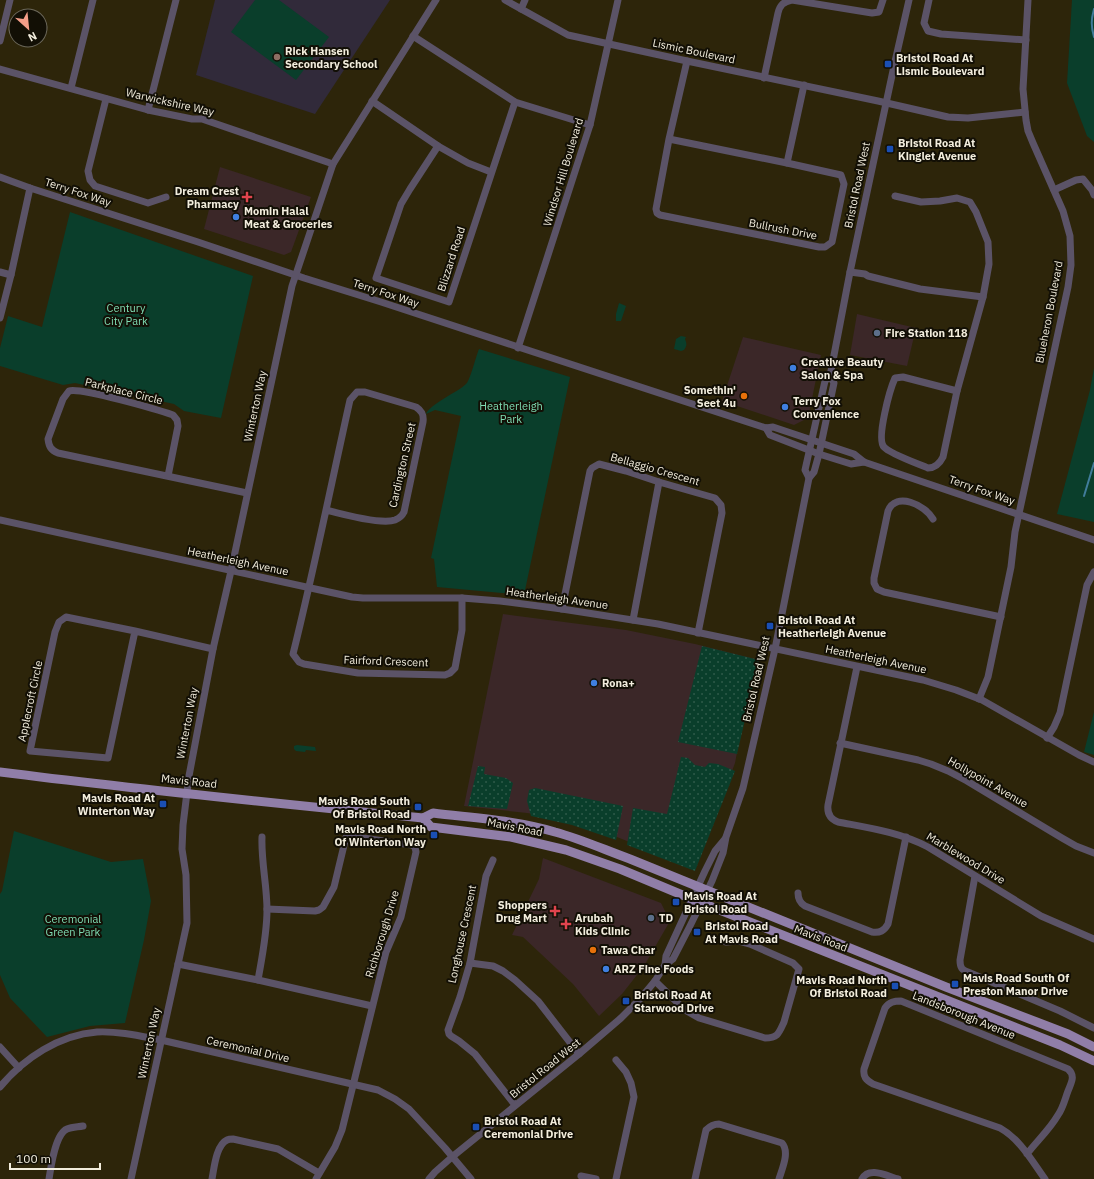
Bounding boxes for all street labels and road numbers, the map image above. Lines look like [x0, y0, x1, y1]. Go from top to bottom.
street label: Lismic Boulevard [651, 35, 737, 67]
street label: Warwickshire Way [125, 85, 216, 119]
street label: Windsor Hill Boulevard [540, 116, 586, 228]
street label: Bristol Road West [841, 141, 873, 229]
street label: Terry Fox Way [43, 175, 113, 209]
street label: Bullrush Drive [748, 216, 818, 242]
street label: Blizzard Road [434, 225, 468, 293]
street label: Blueheron Boulevard [1032, 260, 1066, 364]
street label: Terry Fox Way [351, 276, 421, 310]
street label: Winterton Way [241, 369, 269, 443]
street label: Parkplace Circle [84, 375, 164, 407]
street label: Cardington Street [385, 421, 419, 509]
street label: Bellaggio Crescent [609, 450, 701, 488]
street label: Terry Fox Way [947, 472, 1017, 508]
street label: Heatherleigh Avenue [186, 543, 290, 579]
street label: Heatherleigh Avenue [505, 584, 609, 612]
street label: Bristol Road West [739, 635, 773, 723]
street label: Heatherleigh Avenue [824, 641, 928, 677]
street label: Fairford Crescent [343, 653, 429, 669]
street label: Applecroft Circle [15, 659, 45, 743]
street label: Winterton Way [173, 686, 201, 760]
street label: Hollypoint Avenue [946, 753, 1030, 811]
street label: Mavis Road [160, 771, 218, 791]
street label: Mavis Road [486, 815, 544, 839]
street label: Marblewood Drive [924, 829, 1008, 887]
street label: Longhouse Crescent [445, 883, 479, 984]
street label: Richborough Drive [362, 889, 402, 979]
street label: Mavis Road [792, 921, 850, 955]
street label: Landsborough Avenue [911, 988, 1017, 1042]
street label: Winterton Way [135, 1006, 163, 1080]
street label: Ceremonial Drive [205, 1033, 291, 1065]
street label: Bristol Road West [507, 1035, 584, 1101]

